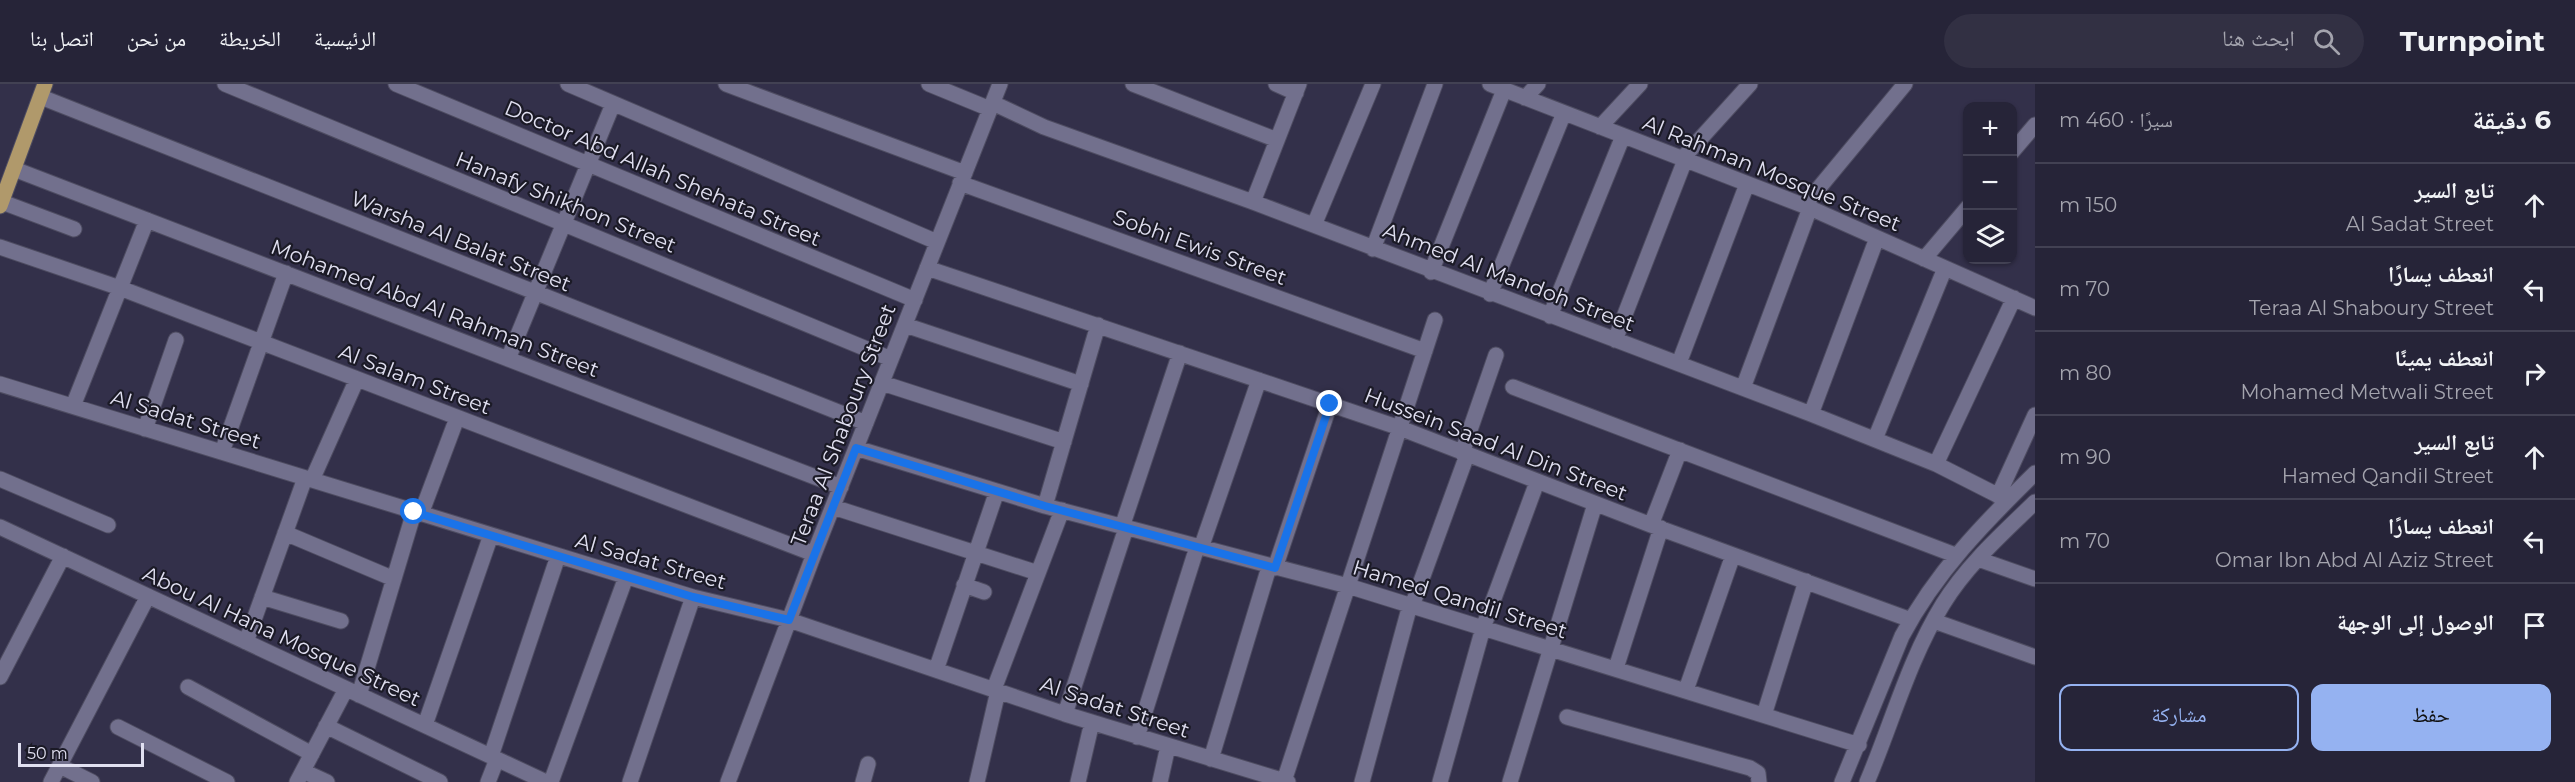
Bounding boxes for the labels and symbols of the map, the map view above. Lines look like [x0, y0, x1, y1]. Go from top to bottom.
street label: Doctor Abd Allah Shehata Street [501, 95, 825, 251]
street label: Al Rahman Mosque Street [1639, 110, 1905, 236]
street label: Hanafy Shikhon Street [452, 146, 680, 258]
street label: Warsha Al Balat Street [347, 185, 575, 297]
street label: Sobhi Ewis Street [1110, 204, 1290, 290]
street label: Ahmed Al Mandoh Street [1380, 217, 1638, 337]
street label: Mohamed Abd Al Rahman Street [267, 234, 603, 382]
street label: Teraa Al Shaboury Street [785, 300, 901, 550]
street label: Al Salam Street [335, 339, 495, 419]
street label: Hussein Saad Al Din Street [1361, 382, 1631, 506]
street label: Al Sadat Street [108, 384, 264, 454]
route end [1316, 390, 1342, 416]
route start [400, 498, 426, 524]
street label: Al Sadat Street [573, 528, 729, 594]
street label: Hamed Qandil Street [1350, 554, 1570, 644]
street label: Abou Al Hana Mosque Street [139, 561, 425, 711]
street label: Al Sadat Street [1037, 671, 1193, 743]
scale bar [18, 740, 144, 768]

